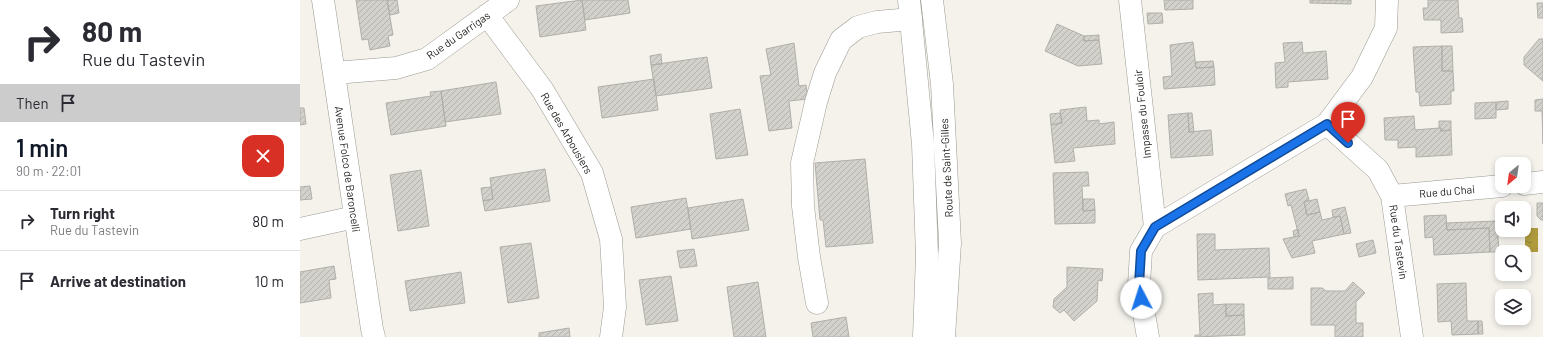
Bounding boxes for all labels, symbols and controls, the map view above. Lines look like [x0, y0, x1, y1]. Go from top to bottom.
street label: Rue du Garrigas [424, 8, 492, 62]
text: 80 m [82, 14, 142, 48]
icon: right [16, 16, 68, 68]
text: Rue du Tastevin [82, 48, 205, 70]
street label: Impasse du Fouloir [1131, 69, 1153, 159]
street label: Rue des Arbousiers [538, 90, 596, 176]
icon: arrive [57, 92, 79, 114]
text: Then [16, 94, 49, 112]
pin [1331, 102, 1365, 143]
street label: Avenue Folco de Baroncelli [333, 105, 363, 233]
icon: arrive [1337, 108, 1359, 130]
street label: Route de Saint-Gilles [937, 118, 955, 218]
text: 1 min [16, 133, 68, 162]
button: close [242, 135, 284, 177]
north arrow [1495, 157, 1531, 193]
map controls [1495, 157, 1531, 325]
text: 90 m · 22:01 [16, 163, 81, 179]
street label: Rue du Chai [1419, 182, 1476, 200]
button: sound [1495, 201, 1531, 237]
text: Turn right [50, 204, 115, 222]
street label: Rue du Tastevin [1387, 204, 1411, 280]
icon: right [16, 210, 38, 232]
text: 80 m [252, 212, 284, 230]
text: Rue du Tastevin [50, 222, 139, 238]
button: search [1495, 245, 1531, 281]
icon: arrive [16, 270, 38, 292]
text: Arrive at destination [50, 272, 186, 290]
text: 10 m [255, 272, 284, 290]
position arrow [1120, 277, 1162, 319]
button: layers [1495, 289, 1531, 325]

